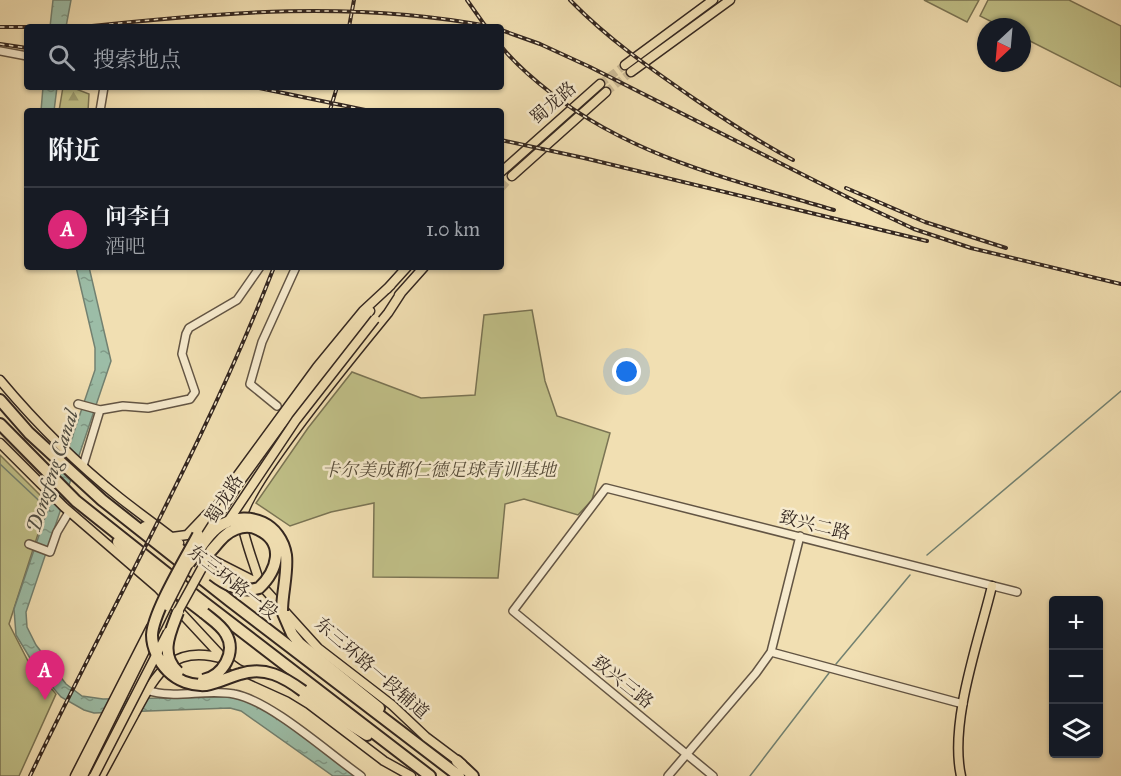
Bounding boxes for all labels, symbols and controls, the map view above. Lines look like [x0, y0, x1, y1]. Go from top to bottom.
north arrow [977, 18, 1031, 72]
search box [24, 24, 504, 90]
icon: search [45, 41, 78, 74]
text: 搜索地点 [93, 46, 181, 73]
street label: 蜀龙路 [525, 77, 581, 129]
text: 附近 [48, 134, 100, 166]
text: 问李白 [105, 203, 171, 230]
text: A [61, 217, 74, 241]
text: 1.0 km [426, 217, 480, 241]
text: 酒吧 [105, 234, 145, 258]
your location [612, 357, 641, 386]
water label: Dongfeng Canal [21, 405, 84, 535]
park label: 卡尔美成都仁德足球青训基地 [322, 459, 558, 481]
street label: 蜀龙路 [200, 470, 248, 528]
street label: 致兴二路 [777, 506, 853, 544]
street label: 东三环路一段 [184, 540, 282, 624]
map controls [1049, 596, 1103, 758]
button: + [1049, 596, 1103, 650]
street label: 东三环路一段辅道 [310, 612, 434, 724]
pin: A [26, 650, 64, 700]
button: − [1049, 650, 1103, 704]
street label: 致兴三路 [588, 651, 658, 713]
button: layers [1049, 704, 1103, 758]

